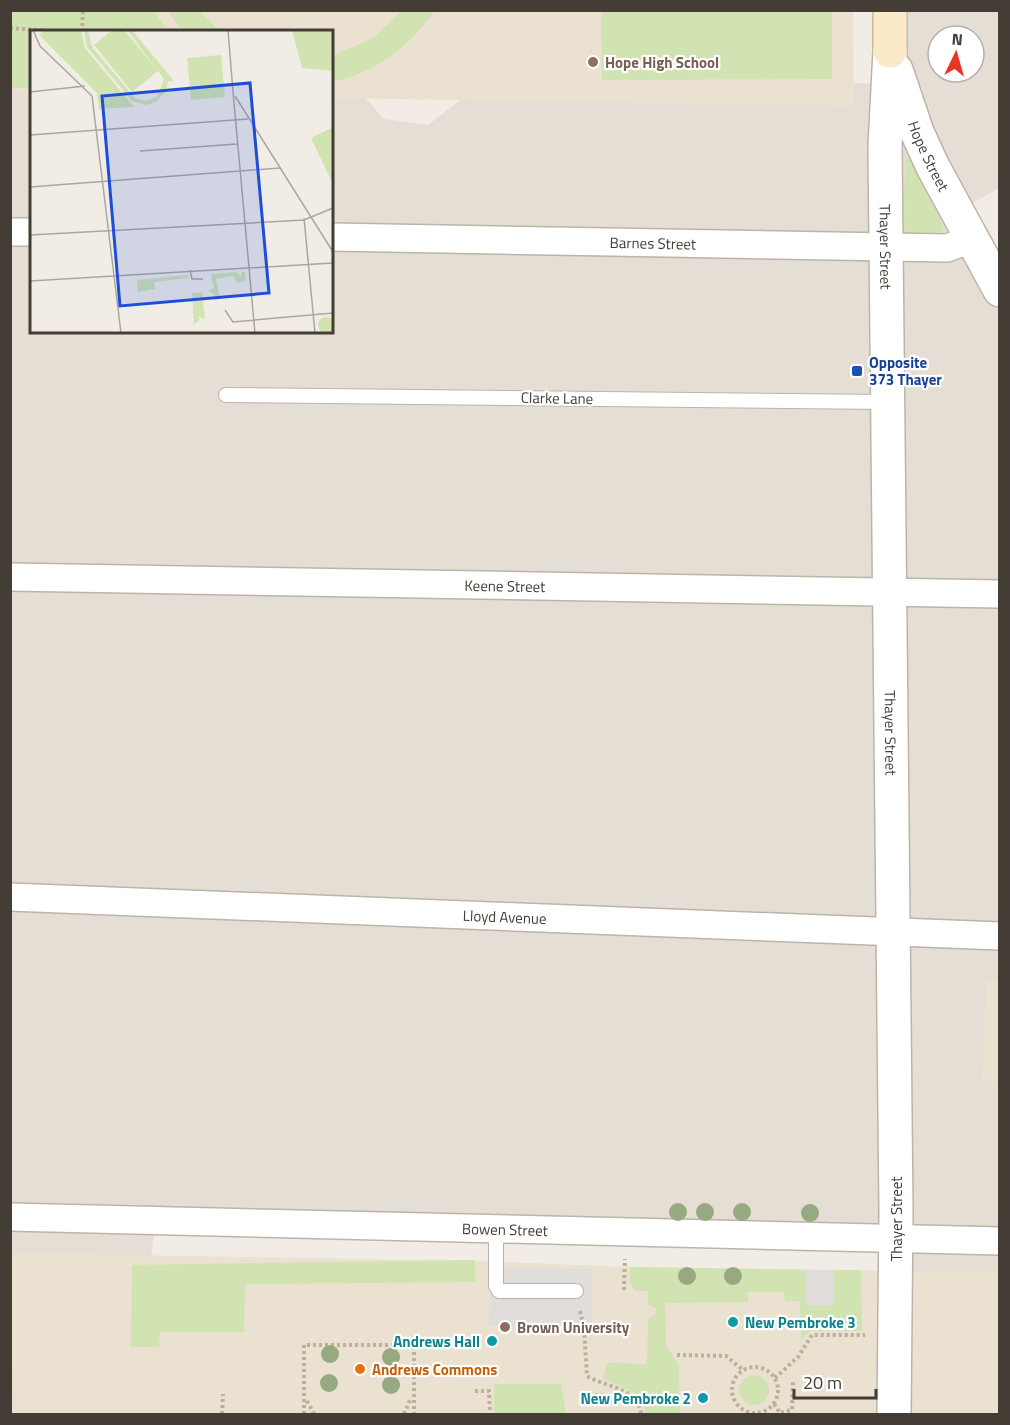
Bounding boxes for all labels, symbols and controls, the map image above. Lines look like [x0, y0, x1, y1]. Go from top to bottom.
north arrow [926, 24, 986, 84]
text: N [951, 27, 964, 51]
inset map [30, 30, 333, 333]
place label: Hope High School [605, 51, 719, 74]
marker: Hope High School [586, 55, 600, 69]
street label: Hope Street [903, 118, 956, 196]
street label: Thayer Street [874, 204, 898, 290]
street label: Barnes Street [609, 230, 697, 255]
place label: Opposite 373 Thayer [869, 351, 942, 391]
marker: Opposite 373 Thayer [850, 364, 864, 378]
street label: Clarke Lane [521, 386, 593, 410]
street label: Keene Street [464, 573, 546, 598]
street label: Thayer Street [879, 690, 903, 776]
street label: Lloyd Avenue [462, 903, 547, 930]
street label: Thayer Street [885, 1176, 908, 1262]
street label: Bowen Street [462, 1216, 549, 1242]
place label: New Pembroke 3 [745, 1311, 856, 1334]
marker: New Pembroke 3 [726, 1315, 740, 1329]
place label: Brown University [517, 1316, 630, 1339]
marker: Brown University [498, 1320, 512, 1334]
place label: Andrews Hall [393, 1330, 480, 1353]
marker: Andrews Hall [485, 1334, 499, 1348]
place label: Andrews Commons [372, 1358, 497, 1381]
marker: Andrews Commons [353, 1362, 367, 1376]
scale bar [794, 1362, 876, 1400]
text: 20 m [803, 1369, 842, 1396]
place label: New Pembroke 2 [580, 1387, 691, 1410]
marker: New Pembroke 2 [696, 1391, 710, 1405]

